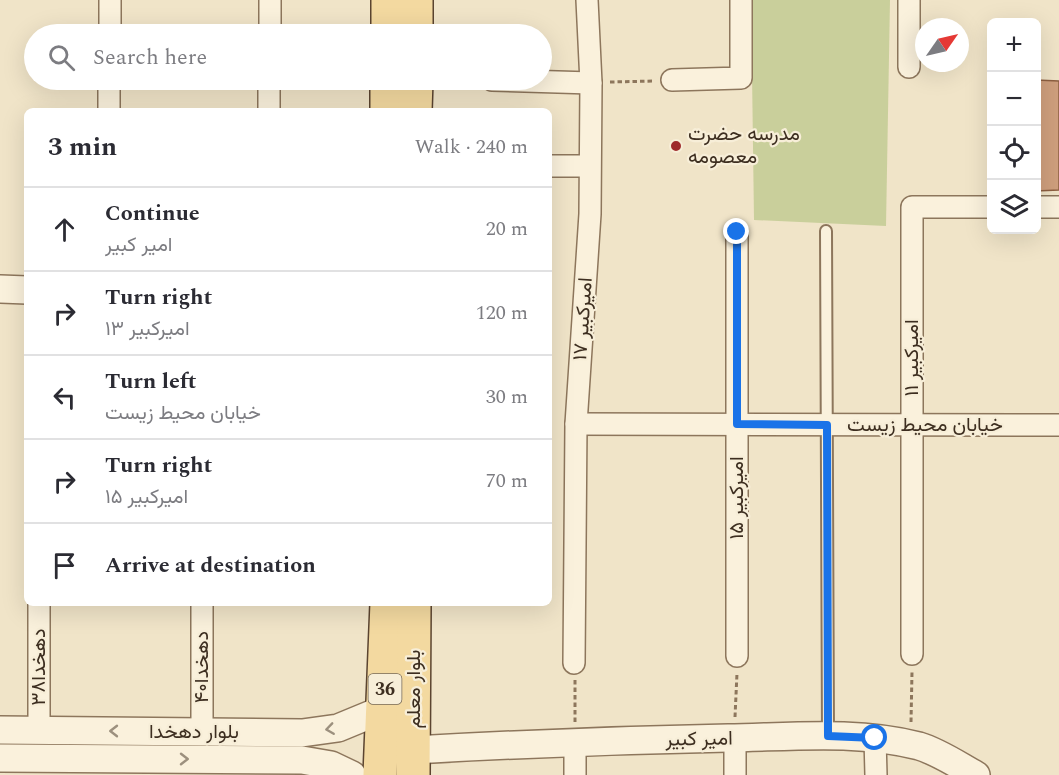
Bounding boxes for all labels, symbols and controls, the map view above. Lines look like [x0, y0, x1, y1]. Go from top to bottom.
north arrow [915, 18, 969, 72]
map controls [987, 18, 1041, 234]
button: + [987, 18, 1041, 72]
search box [24, 24, 552, 90]
icon: search [45, 41, 78, 74]
text: Search here [93, 41, 207, 74]
button: − [987, 72, 1041, 126]
place label: مدرسه حضرت معصومه [688, 119, 800, 172]
button: locate [987, 126, 1041, 180]
text: 3 min [48, 127, 117, 167]
text: Walk · 240 m [415, 132, 528, 162]
marker: مدرسه حضرت معصومه [669, 139, 683, 153]
button: layers [987, 180, 1041, 234]
text: Continue [105, 197, 200, 230]
icon: ahead [48, 213, 81, 246]
text: 20 m [486, 214, 528, 244]
route end [723, 218, 749, 244]
text: امیر کبیر [105, 230, 172, 260]
street label: امیرکبیر ۱۷ [565, 276, 601, 362]
text: Turn right [105, 281, 212, 314]
icon: right [48, 297, 81, 330]
text: 120 m [476, 298, 528, 328]
text: امیرکبیر ۱۳ [105, 314, 190, 344]
street label: امیرکبیر ۱۱ [897, 319, 927, 397]
text: Turn left [105, 365, 197, 398]
icon: left [48, 381, 81, 414]
text: 30 m [486, 382, 528, 412]
text: خیابان محیط زیست [105, 398, 261, 428]
street label: خیابان محیط زیست [847, 410, 1003, 440]
text: Turn right [105, 449, 212, 482]
street label: امیرکبیر ۱۵ [722, 456, 752, 540]
icon: right [48, 465, 81, 498]
text: 70 m [486, 466, 528, 496]
text: امیرکبیر ۱۵ [105, 482, 188, 512]
icon: arrive [48, 549, 81, 582]
text: Arrive at destination [105, 549, 316, 582]
street label: دهخدا۳۸ [24, 628, 54, 706]
street label: دهخدا۴۰ [187, 631, 217, 703]
street label: بلوار معلم [399, 650, 429, 728]
road number: 36 [368, 674, 402, 704]
street label: بلوار دهخدا [149, 717, 239, 747]
one-way arrow [325, 723, 334, 735]
street label: امیر کبیر [664, 723, 733, 755]
route start [861, 724, 887, 750]
one-way arrow [109, 725, 118, 737]
one-way arrow [180, 753, 189, 765]

